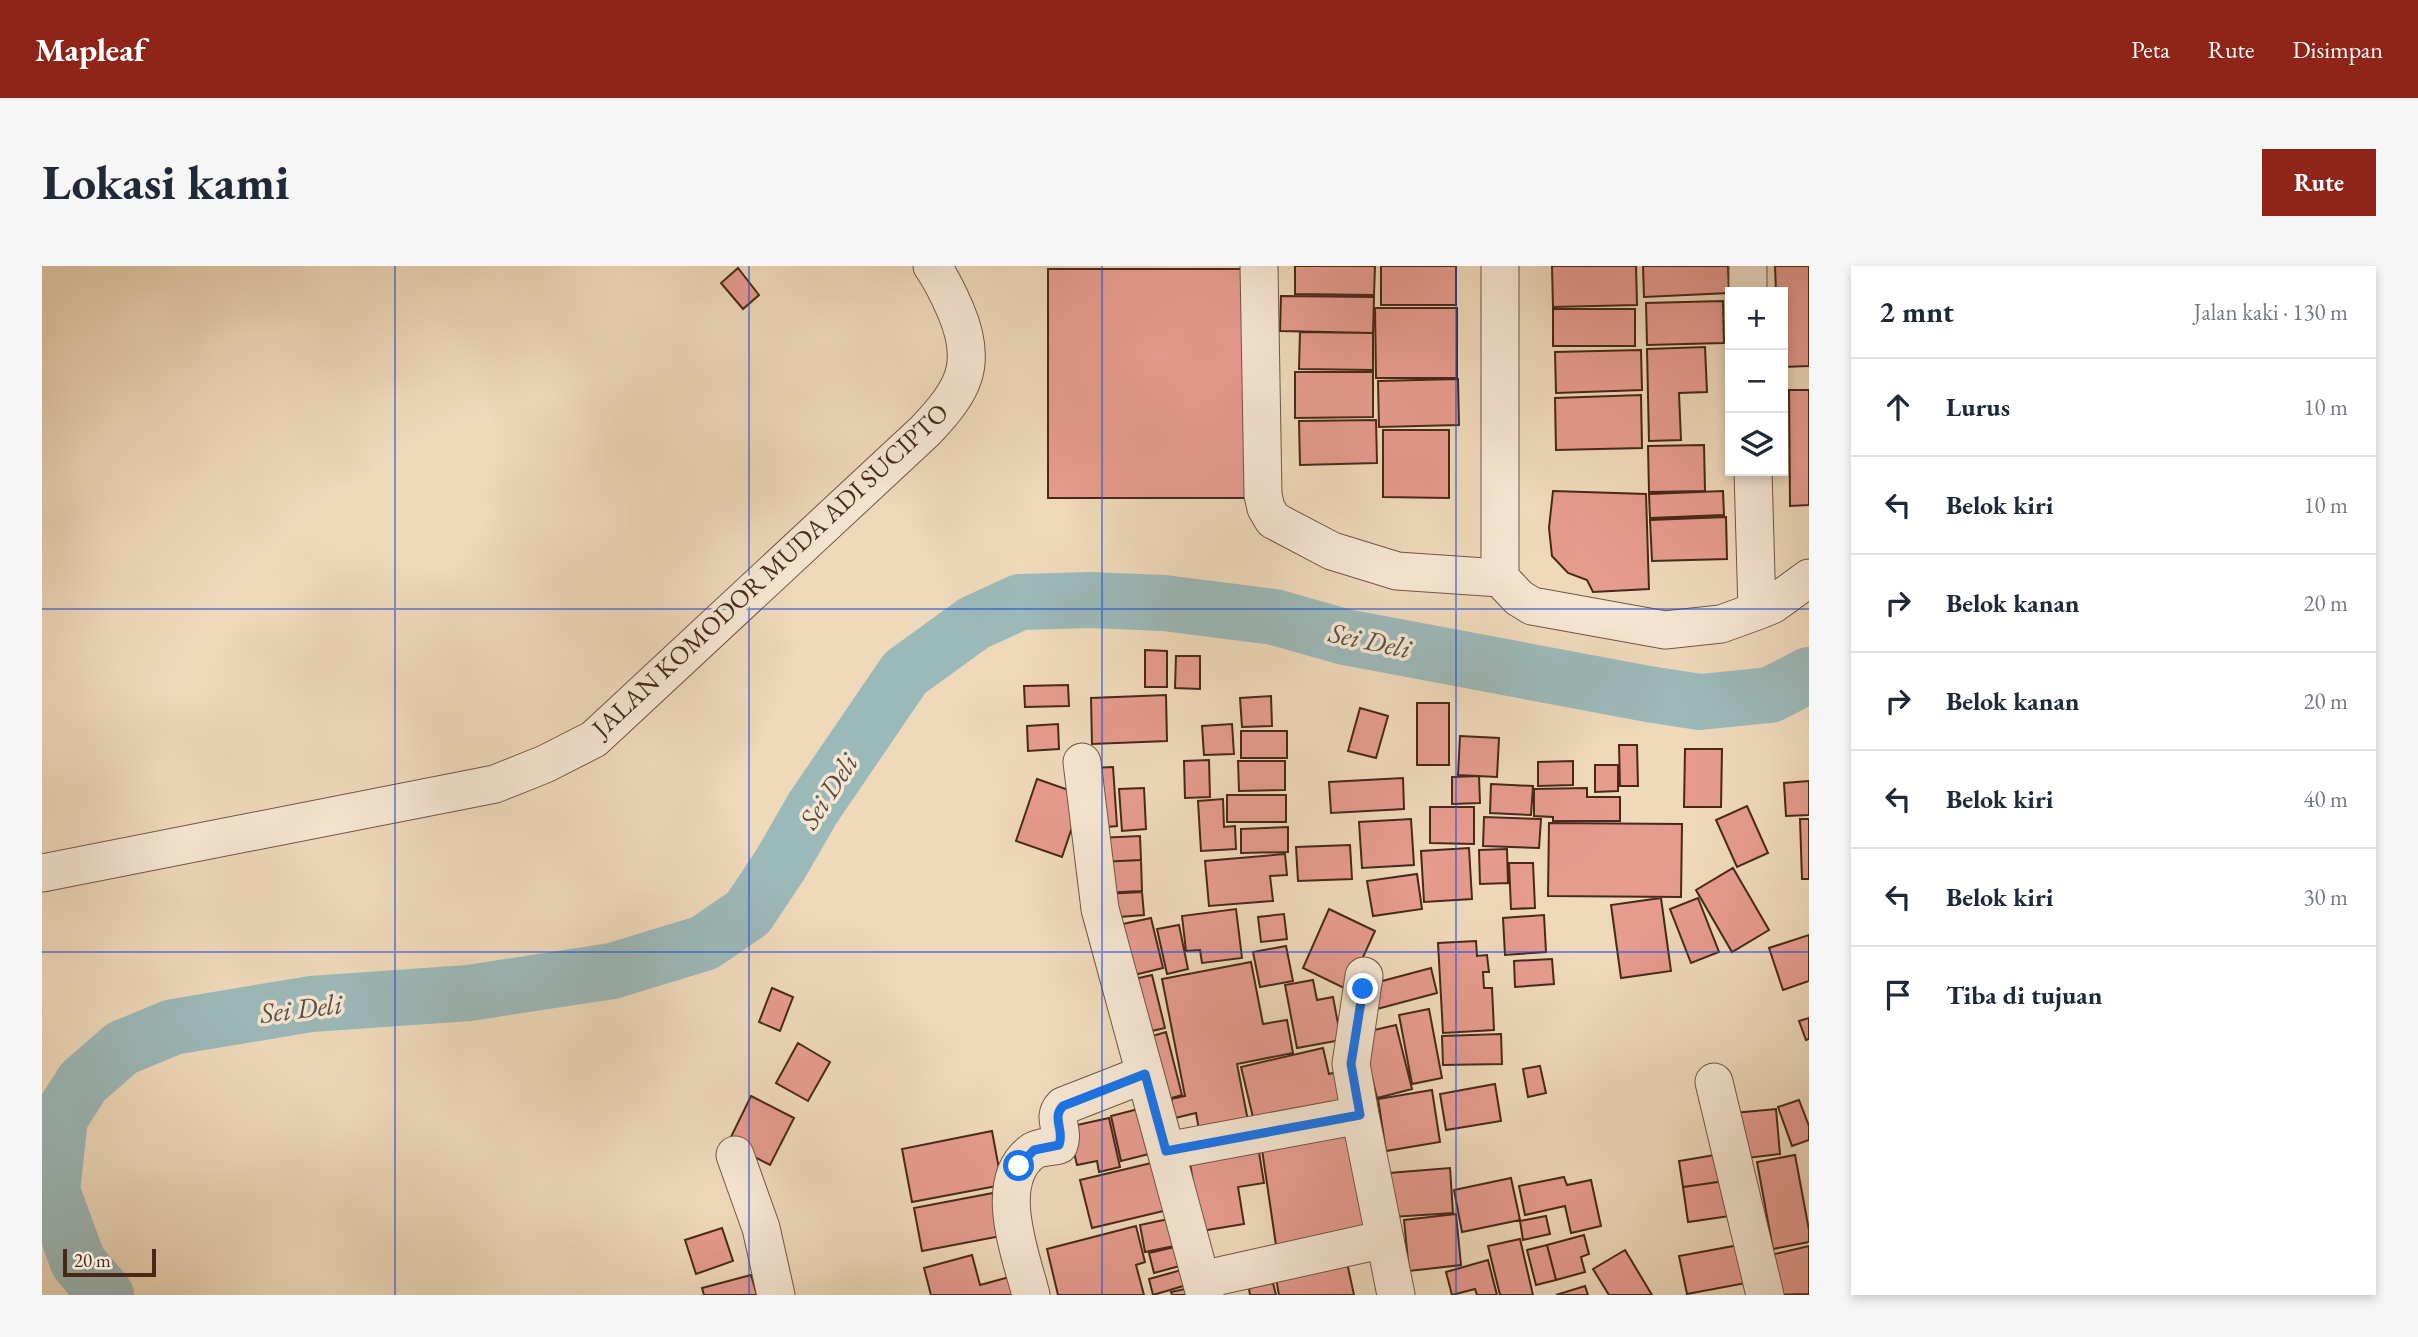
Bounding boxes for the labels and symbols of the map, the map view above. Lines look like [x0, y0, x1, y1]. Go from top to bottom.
street label: JALAN KOMODOR MUDA ADI SUCIPTO [583, 395, 956, 746]
water label: Sei Deli [1325, 614, 1416, 667]
water label: Sei Deli [790, 745, 867, 836]
route end [1347, 973, 1378, 1004]
water label: Sei Deli [257, 985, 346, 1031]
route start [1003, 1150, 1034, 1181]
scale bar [63, 1246, 156, 1278]

